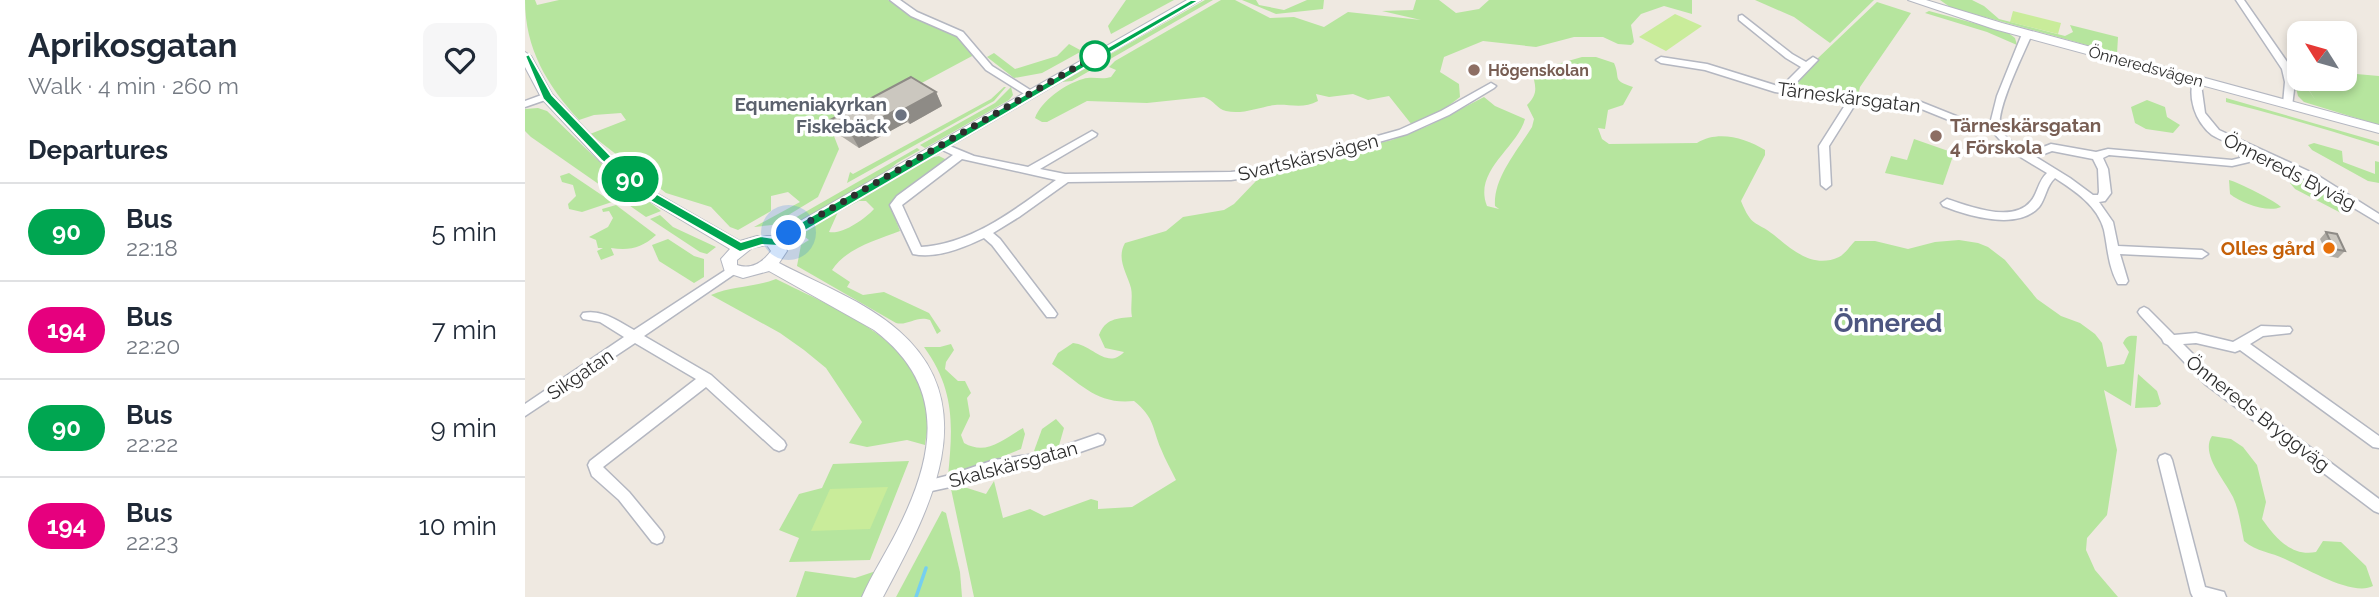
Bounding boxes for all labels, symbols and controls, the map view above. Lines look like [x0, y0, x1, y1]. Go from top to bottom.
north arrow [2287, 21, 2357, 91]
map controls [2287, 21, 2357, 91]
button: heart [423, 23, 497, 97]
text: Aprikosgatan [28, 26, 237, 65]
unlabelled marker [1080, 41, 1110, 71]
street label: Önneredsvägen [2086, 41, 2206, 91]
place label: Högenskolan [1488, 61, 1589, 80]
marker: Högenskolan [1466, 62, 1482, 78]
text: Walk · 4 min · 260 m [28, 72, 239, 99]
street label: Tärneskärsgatan [1776, 77, 1922, 117]
place label: Equmeniakyrkan Fiskebäck [734, 93, 887, 137]
marker: Equmeniakyrkan Fiskebäck [893, 107, 909, 123]
place label: Tärneskärsgatan 4 Förskola [1950, 114, 2101, 158]
marker: Tärneskärsgatan 4 Förskola [1928, 128, 1944, 144]
street label: Önnereds Byväg [2220, 128, 2360, 214]
street label: Svartskärsvägen [1236, 129, 1380, 185]
text: Departures [28, 135, 168, 165]
line badge: 90 [599, 156, 661, 202]
text: 90 [616, 164, 644, 193]
text: Bus [126, 204, 173, 234]
your location [771, 215, 806, 250]
text: 90 [52, 217, 81, 246]
text: 5 min [431, 217, 497, 247]
text: 22:18 [126, 234, 178, 261]
place label: Olles gård [2221, 237, 2315, 259]
marker: Olles gård [2321, 240, 2337, 256]
text: Bus [126, 302, 173, 332]
district label: Önnered [1834, 308, 1942, 338]
text: 194 [47, 315, 86, 344]
text: 7 min [432, 315, 497, 345]
text: 22:20 [126, 332, 180, 359]
street label: Sikgatan [543, 344, 617, 404]
street label: Önnereds Bryggväg [2182, 350, 2334, 476]
text: Bus [126, 400, 173, 430]
text: 90 [52, 413, 81, 442]
text: 9 min [430, 413, 497, 443]
text: 22:22 [126, 430, 178, 457]
street label: Skalskärsgatan [946, 436, 1080, 492]
text: Bus [126, 498, 173, 528]
text: 194 [47, 511, 86, 540]
text: 10 min [419, 511, 497, 541]
text: 22:23 [126, 528, 179, 555]

